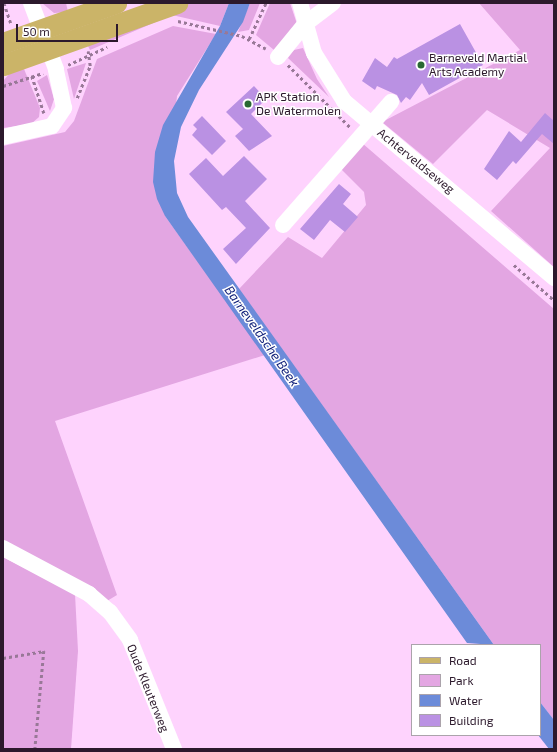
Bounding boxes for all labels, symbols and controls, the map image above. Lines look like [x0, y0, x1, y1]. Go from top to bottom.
scale bar [18, 16, 120, 42]
text: 50 m [23, 24, 50, 38]
place label: Barneveld Martial Arts Academy [429, 51, 527, 79]
marker: Barneveld Martial Arts Academy [416, 60, 426, 70]
place label: APK Station De Watermolen [256, 90, 341, 118]
marker: APK Station De Watermolen [243, 99, 253, 109]
street label: Achterveldseweg [375, 126, 457, 196]
water label: Barneveldsche Beek [221, 283, 303, 389]
street label: Oude Kleuterweg [124, 642, 172, 734]
legend [411, 644, 541, 736]
text: Road [449, 653, 477, 667]
text: Park [449, 673, 474, 687]
text: Water [449, 693, 483, 707]
text: Building [449, 713, 493, 727]

